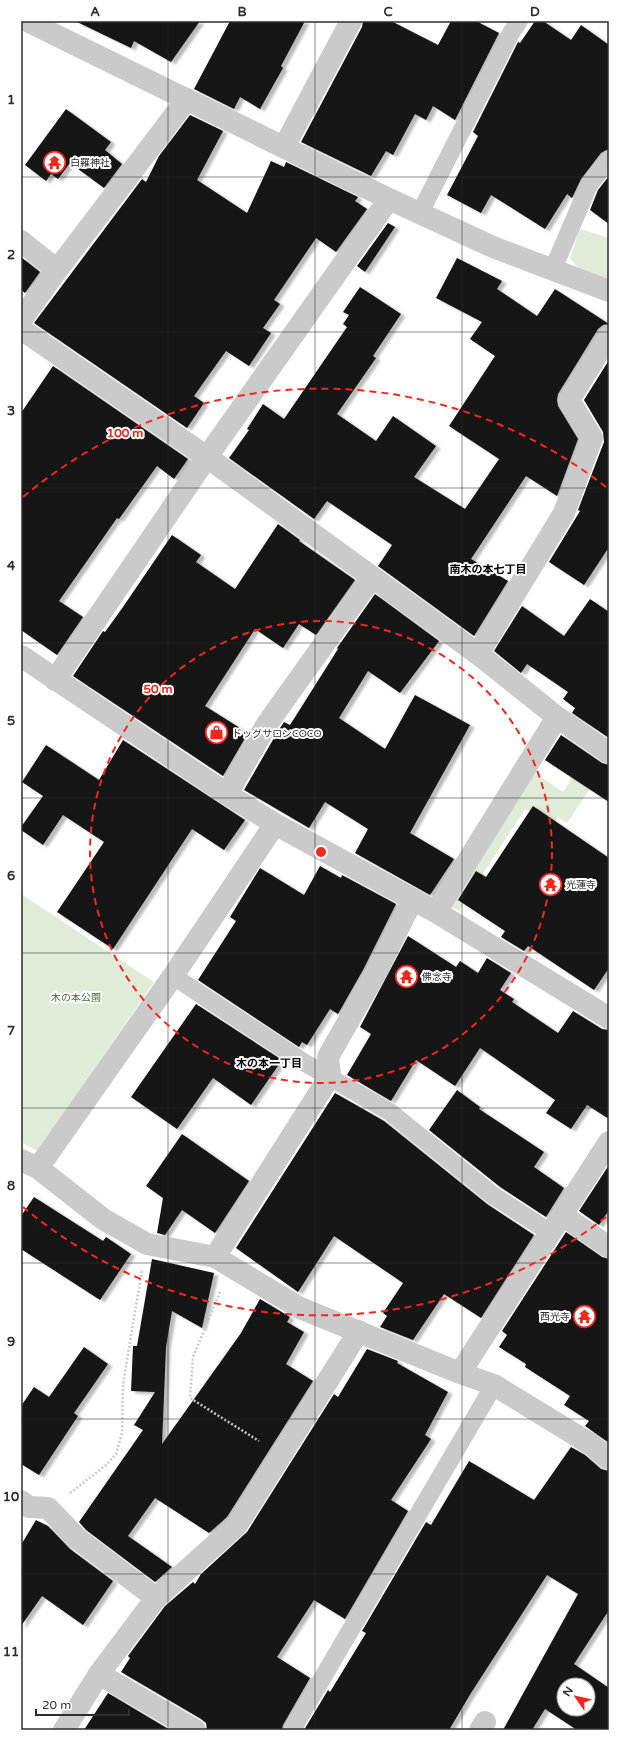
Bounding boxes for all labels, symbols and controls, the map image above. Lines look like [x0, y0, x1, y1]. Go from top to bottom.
text: A [90, 4, 100, 20]
text: B [237, 4, 247, 20]
text: C [383, 4, 393, 20]
text: D [530, 4, 540, 20]
text: 1 [7, 92, 15, 108]
temple icon: 白羅神社 [41, 149, 67, 175]
place label: 白羅神社 [70, 157, 110, 169]
text: 2 [7, 247, 15, 263]
text: 3 [7, 403, 15, 419]
text: 100 m [107, 426, 143, 440]
text: 4 [7, 558, 16, 574]
district label: 南木の本七丁目 [450, 563, 527, 576]
text: 50 m [143, 682, 173, 696]
text: 5 [7, 713, 15, 729]
shop icon: ドッグサロンCOCO [203, 720, 229, 746]
place label: ドッグサロンCOCO [232, 728, 322, 740]
centre of rings [314, 845, 328, 859]
text: 6 [7, 868, 15, 884]
temple icon: 光蓮寺 [537, 871, 563, 897]
place label: 光蓮寺 [566, 879, 596, 891]
temple icon: 佛念寺 [393, 963, 419, 989]
place label: 佛念寺 [421, 971, 452, 983]
park label: 木の本公園 [51, 992, 101, 1004]
text: 7 [7, 1023, 15, 1039]
district label: 木の本一丁目 [236, 1057, 302, 1070]
text: 8 [7, 1178, 15, 1194]
temple icon: 西光寺 [572, 1303, 598, 1329]
place label: 西光寺 [540, 1311, 570, 1323]
text: 9 [7, 1334, 15, 1350]
text: 10 [3, 1489, 19, 1505]
text: 11 [3, 1644, 19, 1660]
north arrow [556, 1677, 596, 1717]
text: N [560, 1684, 576, 1699]
scale bar [36, 1691, 129, 1717]
text: 20 m [42, 1698, 71, 1712]

